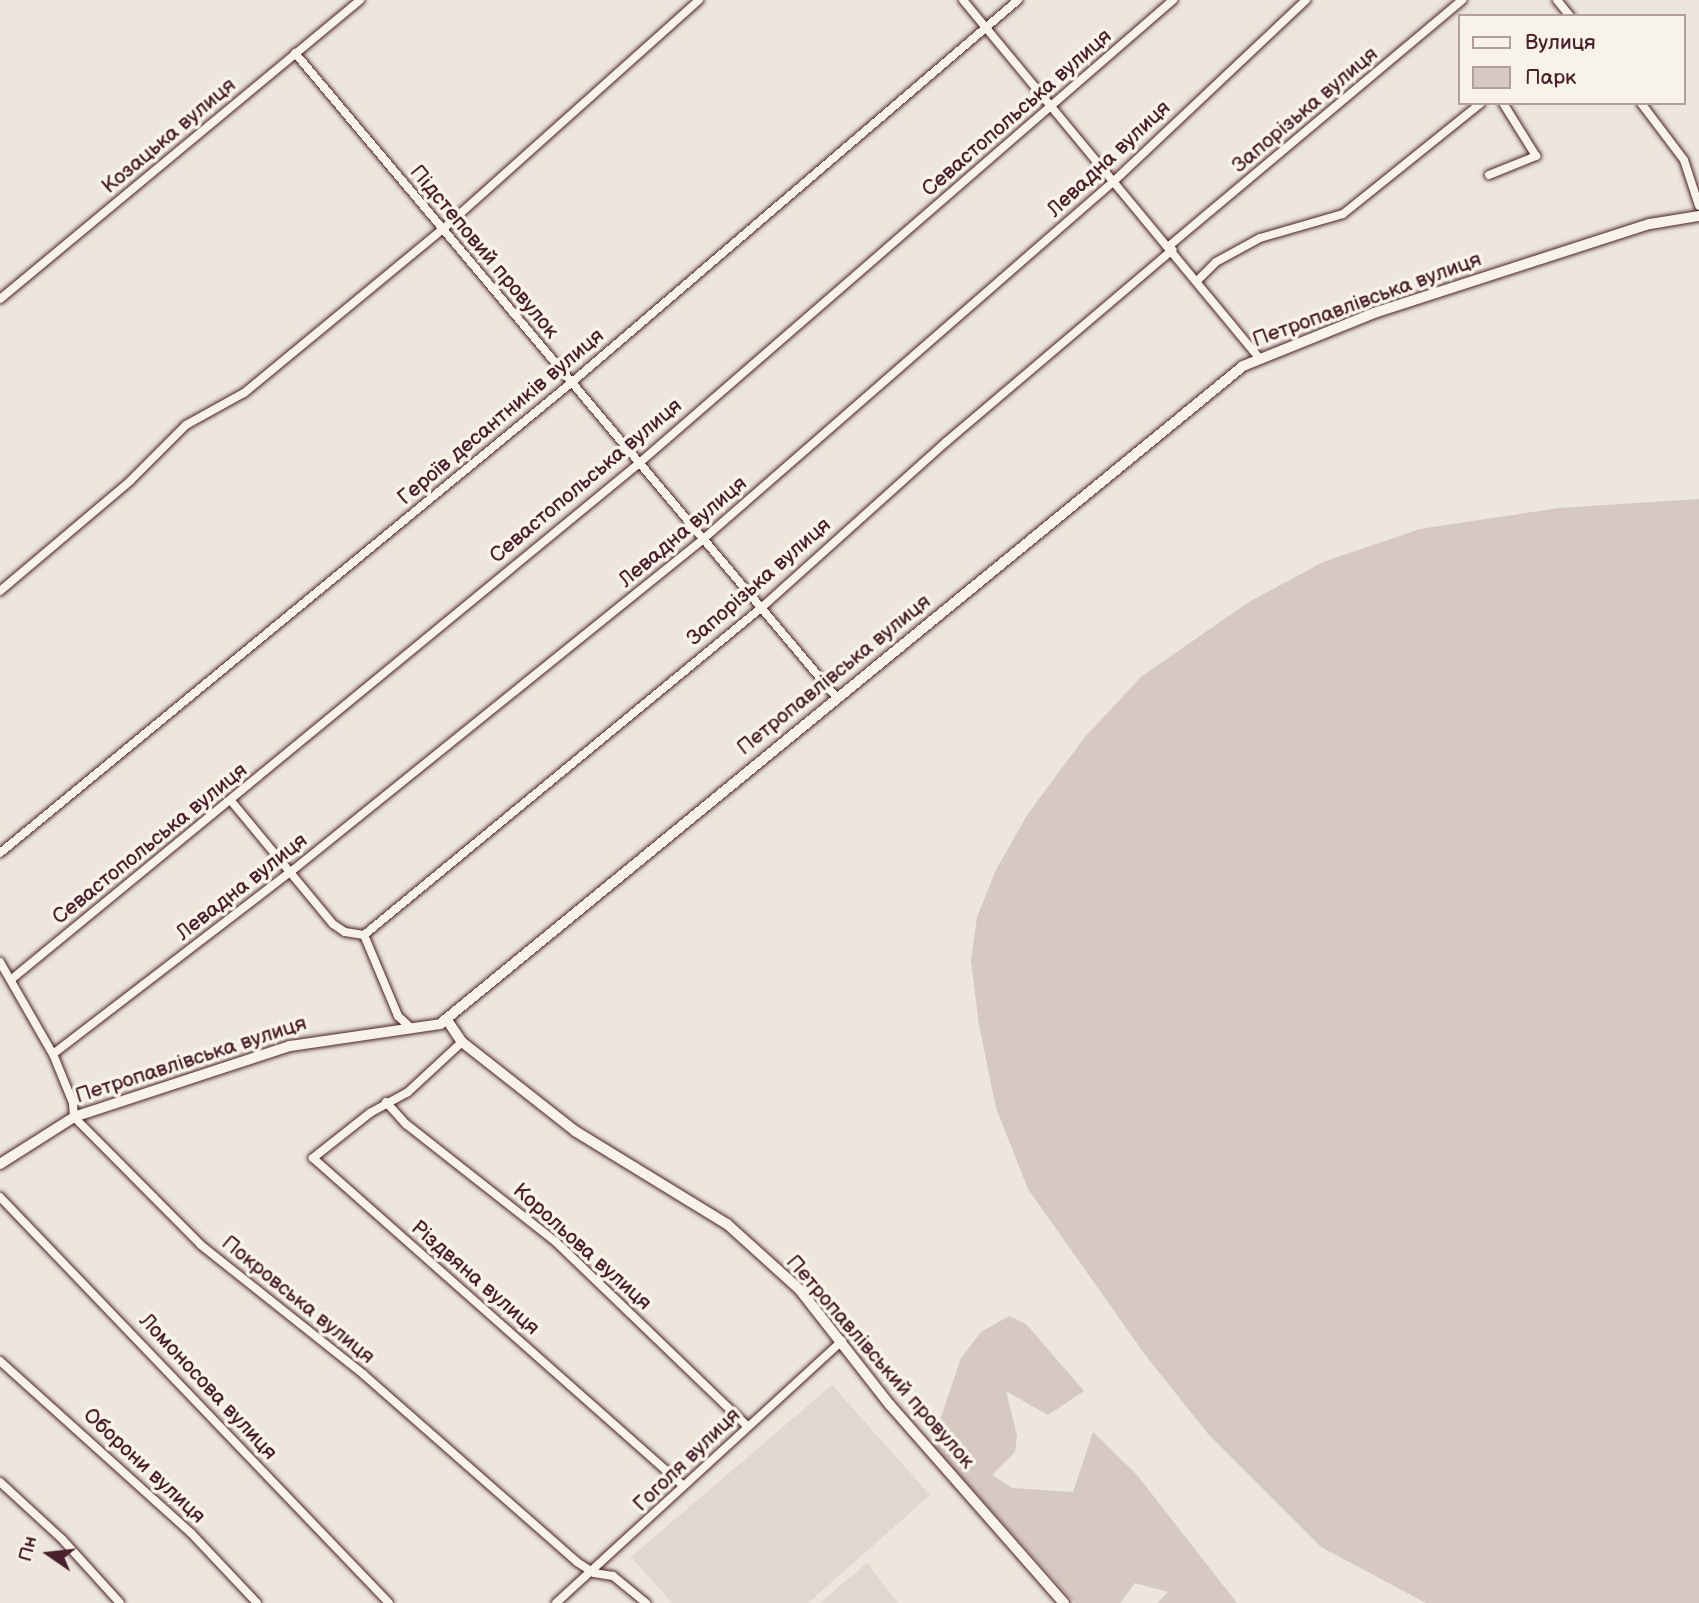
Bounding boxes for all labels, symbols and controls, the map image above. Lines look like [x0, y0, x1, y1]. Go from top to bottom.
legend [1458, 14, 1685, 105]
street label: Севастопольська вулиця [917, 24, 1117, 202]
text: Вулиця [1525, 30, 1596, 55]
street label: Запорізька вулиця [1227, 42, 1383, 178]
text: Парк [1525, 65, 1576, 90]
street label: Козацька вулиця [97, 73, 241, 199]
street label: Левадна вулиця [1042, 95, 1176, 223]
street label: Підстеповий провулок [404, 160, 564, 344]
street label: Петропавлівська вулиця [1249, 247, 1485, 353]
street label: Героїв десантників вулиця [393, 323, 609, 511]
street label: Севастопольська вулиця [485, 393, 687, 569]
street label: Левадна вулиця [614, 471, 752, 593]
street label: Запорізька вулиця [682, 513, 836, 651]
street label: Петропавлівська вулиця [732, 589, 936, 761]
street label: Севастопольська вулиця [48, 758, 252, 930]
street label: Левадна вулиця [171, 828, 313, 946]
street label: Петропавлівська вулиця [72, 1011, 310, 1109]
street label: Корольова вулиця [508, 1178, 656, 1316]
street label: Різдвяна вулиця [406, 1215, 544, 1341]
street label: Покровська вулиця [216, 1231, 380, 1369]
street label: Петропавлівський провулок [780, 1250, 980, 1474]
street label: Ломоносова вулиця [134, 1309, 282, 1465]
street label: Оборони вулиця [78, 1403, 210, 1529]
street label: Гоголя вулиця [628, 1403, 746, 1517]
north arrow [14, 1519, 84, 1589]
text: Пн [14, 1534, 42, 1564]

